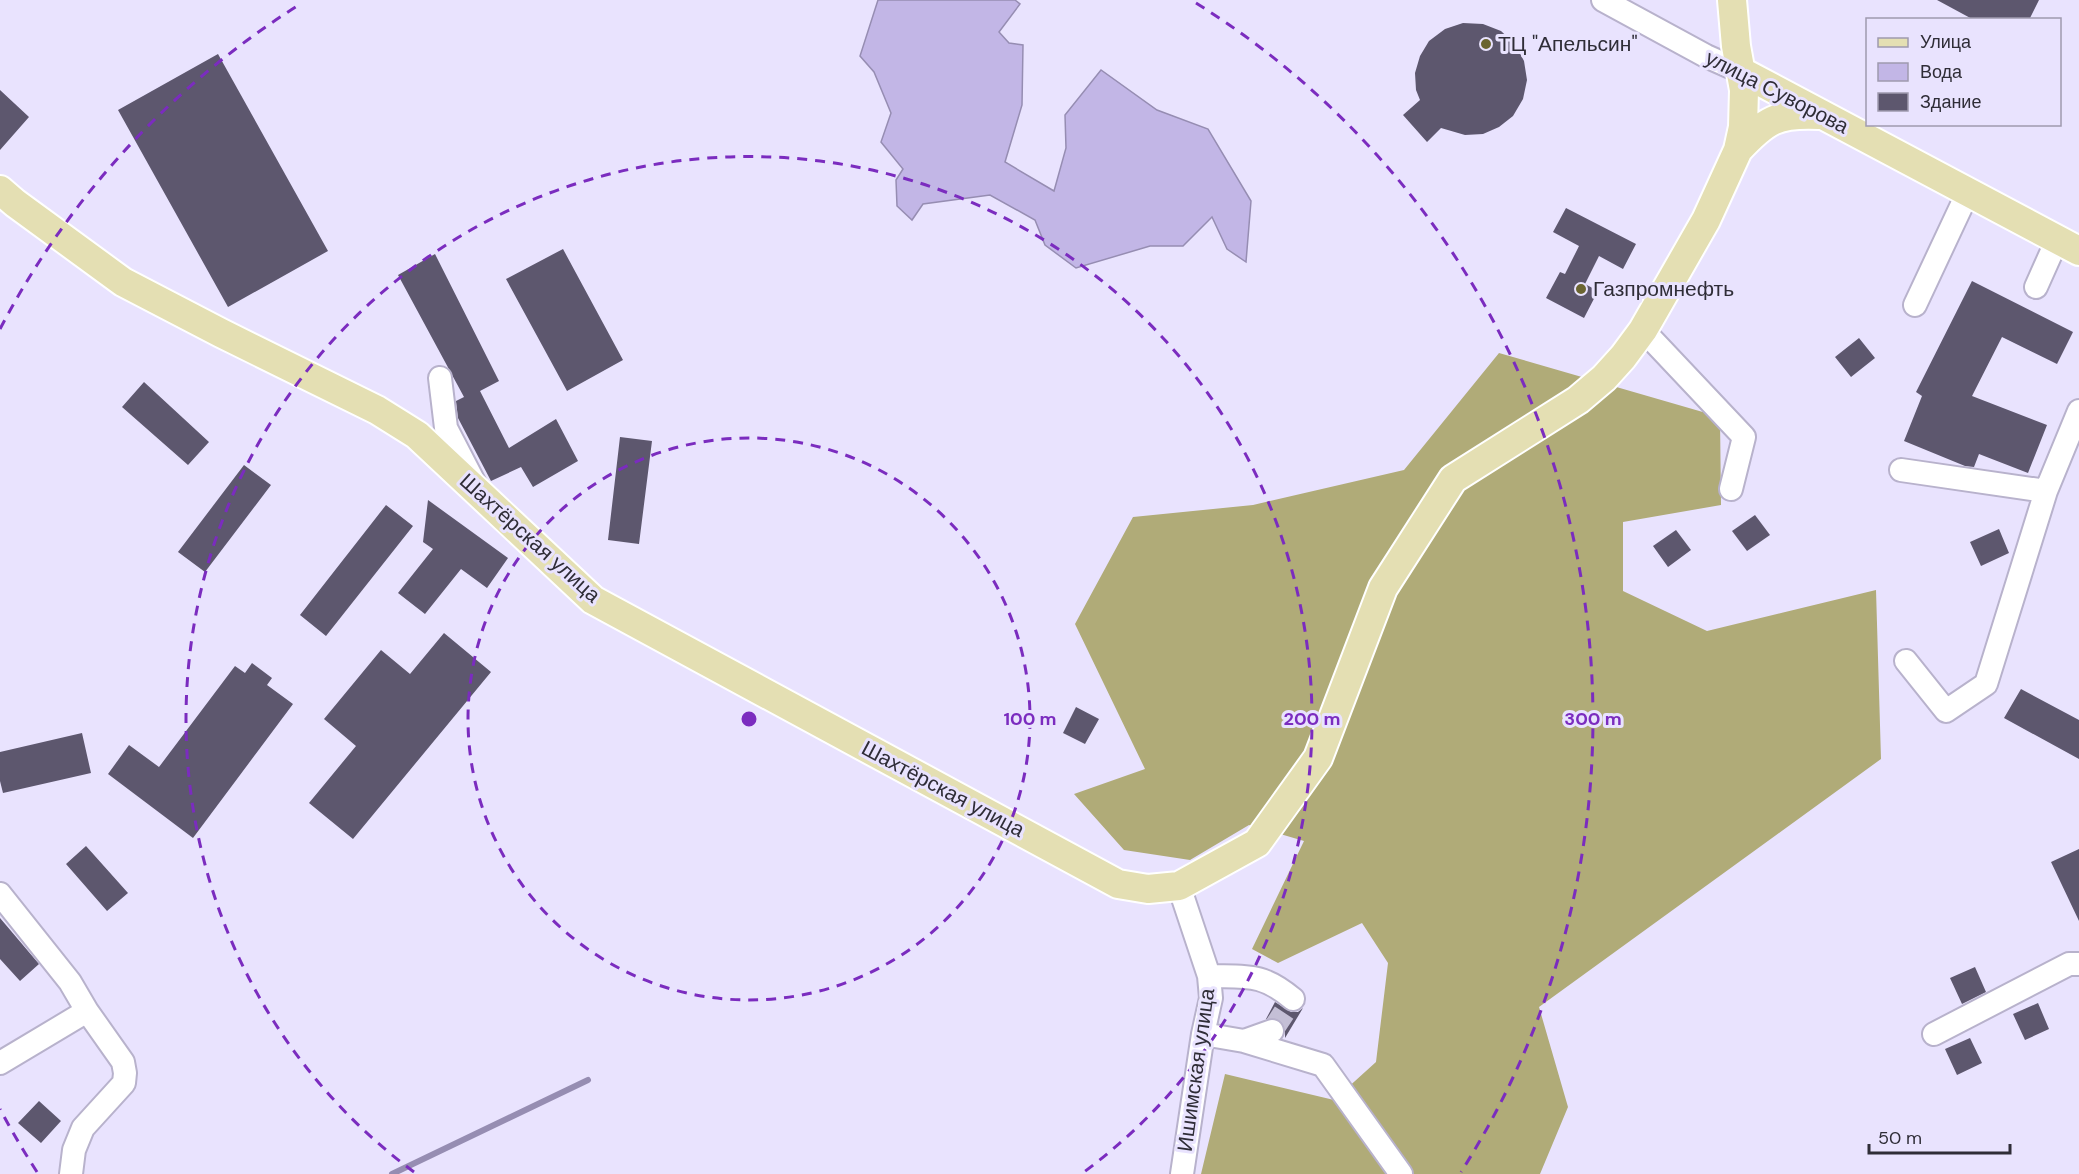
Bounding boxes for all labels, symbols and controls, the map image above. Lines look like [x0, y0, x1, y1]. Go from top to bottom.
legend [1866, 18, 2061, 126]
place label: ТЦ "Апельсин" [1498, 30, 1638, 58]
text: Улица [1920, 30, 1972, 54]
marker: ТЦ "Апельсин" [1479, 37, 1493, 51]
street label: улица Суворова [1700, 44, 1854, 140]
text: Вода [1920, 60, 1963, 84]
text: Здание [1920, 90, 1981, 114]
place label: Газпромнефть [1593, 275, 1734, 303]
marker: Газпромнефть [1574, 282, 1588, 296]
street label: Шахтёрская улица [453, 467, 607, 609]
text: 100 m [1003, 707, 1057, 731]
text: 200 m [1284, 707, 1340, 731]
text: 300 m [1564, 707, 1622, 731]
centre of rings [739, 709, 759, 729]
street label: Шахтёрская улица [857, 734, 1030, 844]
street label: Ишимская улица [1171, 986, 1221, 1153]
scale bar [1869, 1117, 2010, 1155]
text: 50 m [1878, 1126, 1922, 1150]

